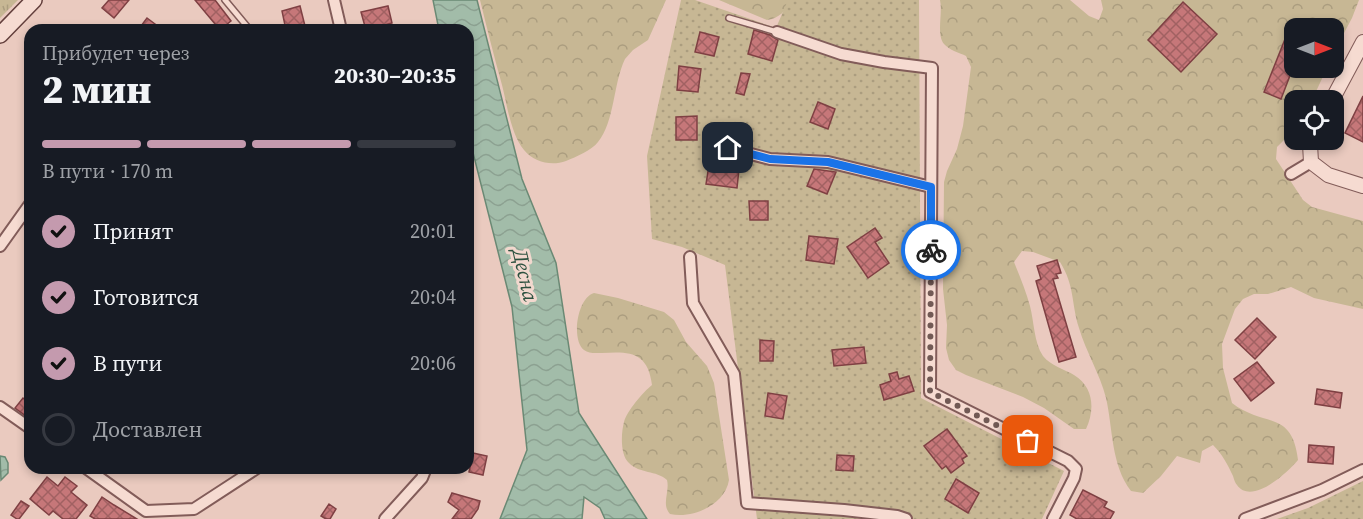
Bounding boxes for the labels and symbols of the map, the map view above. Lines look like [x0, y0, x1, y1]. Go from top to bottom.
north arrow [1284, 18, 1344, 78]
pin [702, 122, 753, 173]
courier [901, 220, 961, 280]
water label: Десна [505, 244, 546, 304]
pin [1002, 415, 1053, 466]

